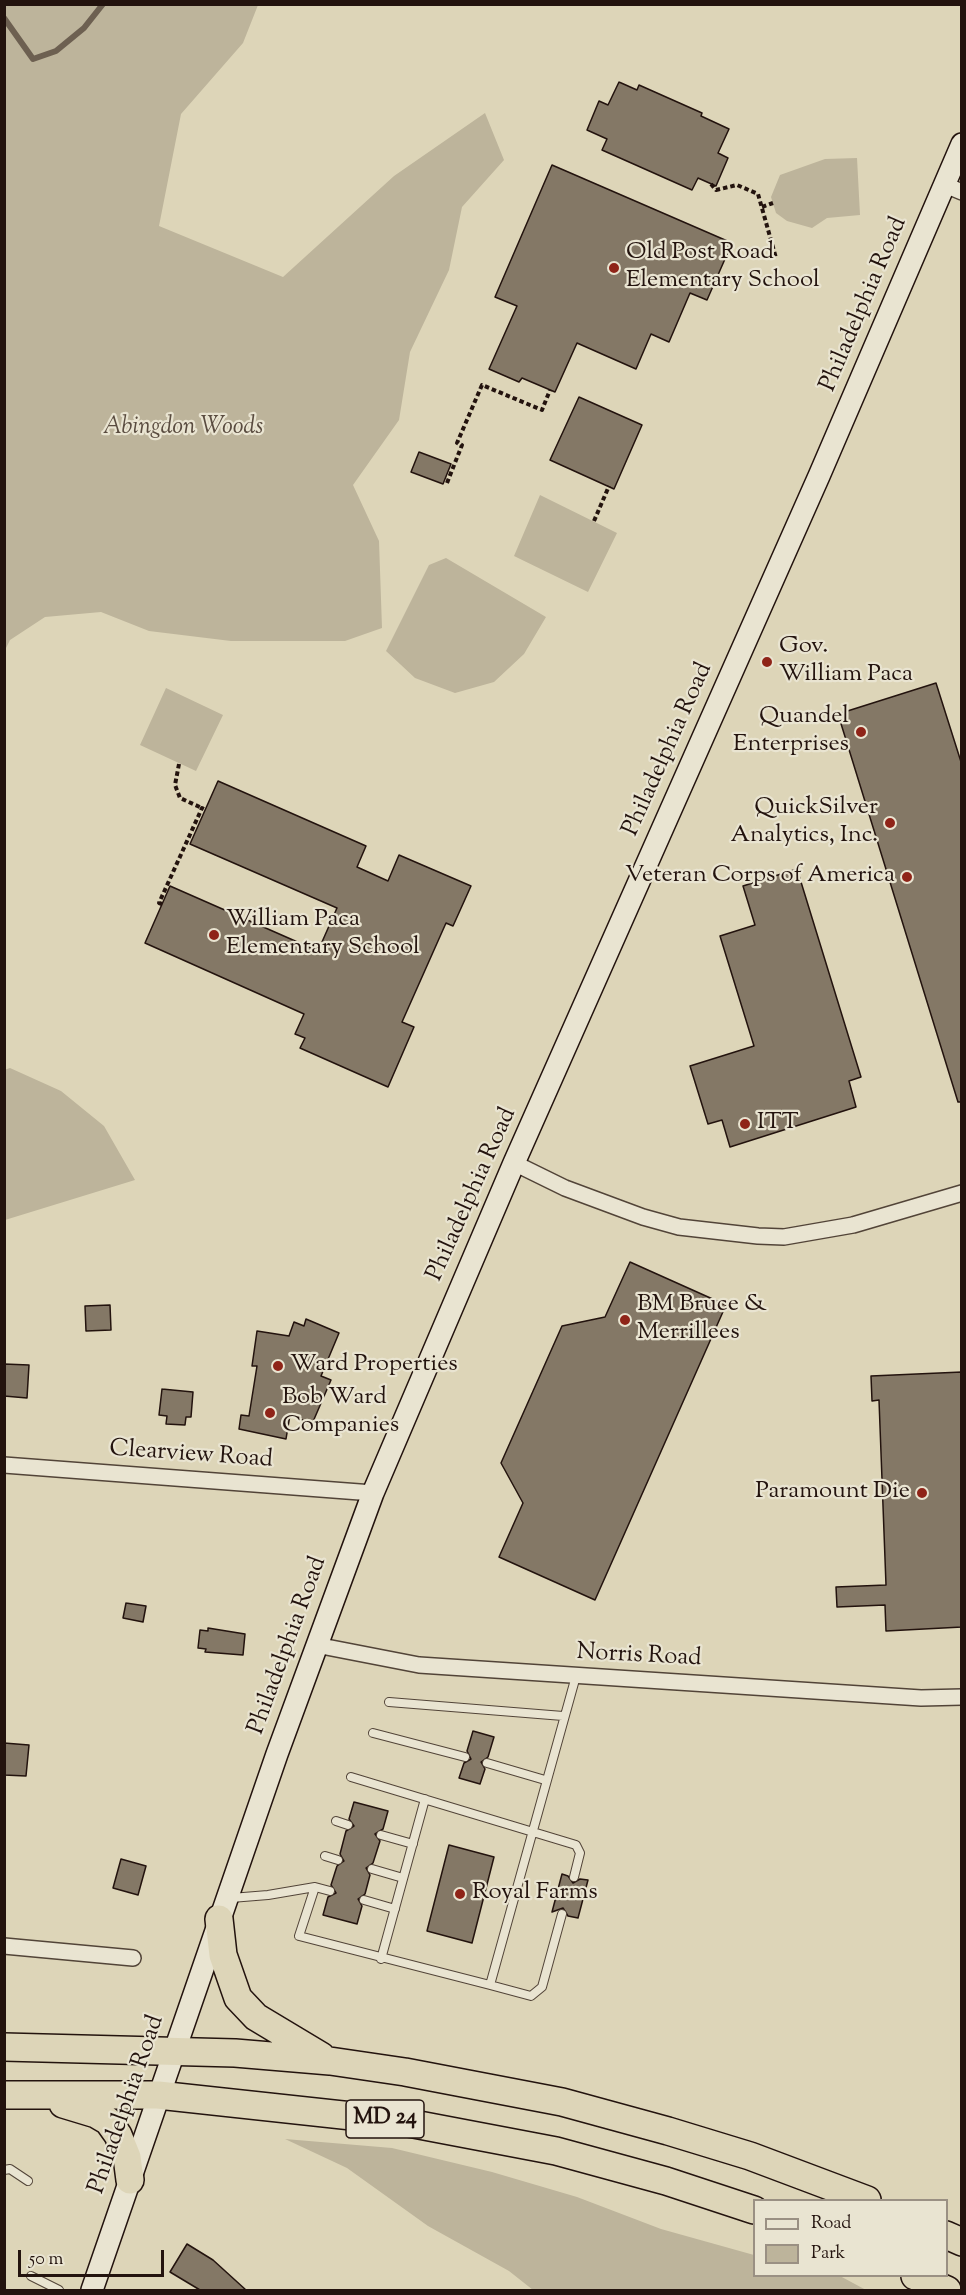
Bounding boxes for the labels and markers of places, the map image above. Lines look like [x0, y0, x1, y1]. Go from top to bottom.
place label: Old Post Road Elementary School [626, 240, 820, 296]
marker: Old Post Road Elementary School [607, 261, 621, 275]
place label: Gov. William Paca [779, 634, 913, 690]
marker: Gov. William Paca [760, 655, 774, 669]
place label: Quandel Enterprises [733, 704, 849, 760]
marker: Quandel Enterprises [854, 725, 868, 739]
place label: QuickSilver Analytics, Inc. [730, 795, 878, 851]
marker: QuickSilver Analytics, Inc. [883, 816, 897, 830]
place label: Veteran Corps of America [625, 863, 895, 891]
marker: Veteran Corps of America [900, 870, 914, 884]
place label: William Paca Elementary School [226, 907, 420, 963]
marker: William Paca Elementary School [207, 928, 221, 942]
place label: ITT [757, 1110, 799, 1138]
marker: ITT [738, 1117, 752, 1131]
place label: BM Bruce & Merrillees [637, 1292, 767, 1348]
marker: BM Bruce & Merrillees [618, 1313, 632, 1327]
place label: Ward Properties [290, 1352, 458, 1380]
marker: Ward Properties [271, 1359, 285, 1373]
place label: Bob Ward Companies [282, 1385, 399, 1441]
marker: Bob Ward Companies [263, 1406, 277, 1420]
place label: Paramount Die [755, 1479, 910, 1507]
marker: Paramount Die [915, 1486, 929, 1500]
place label: Royal Farms [472, 1880, 598, 1908]
marker: Royal Farms [453, 1887, 467, 1901]

